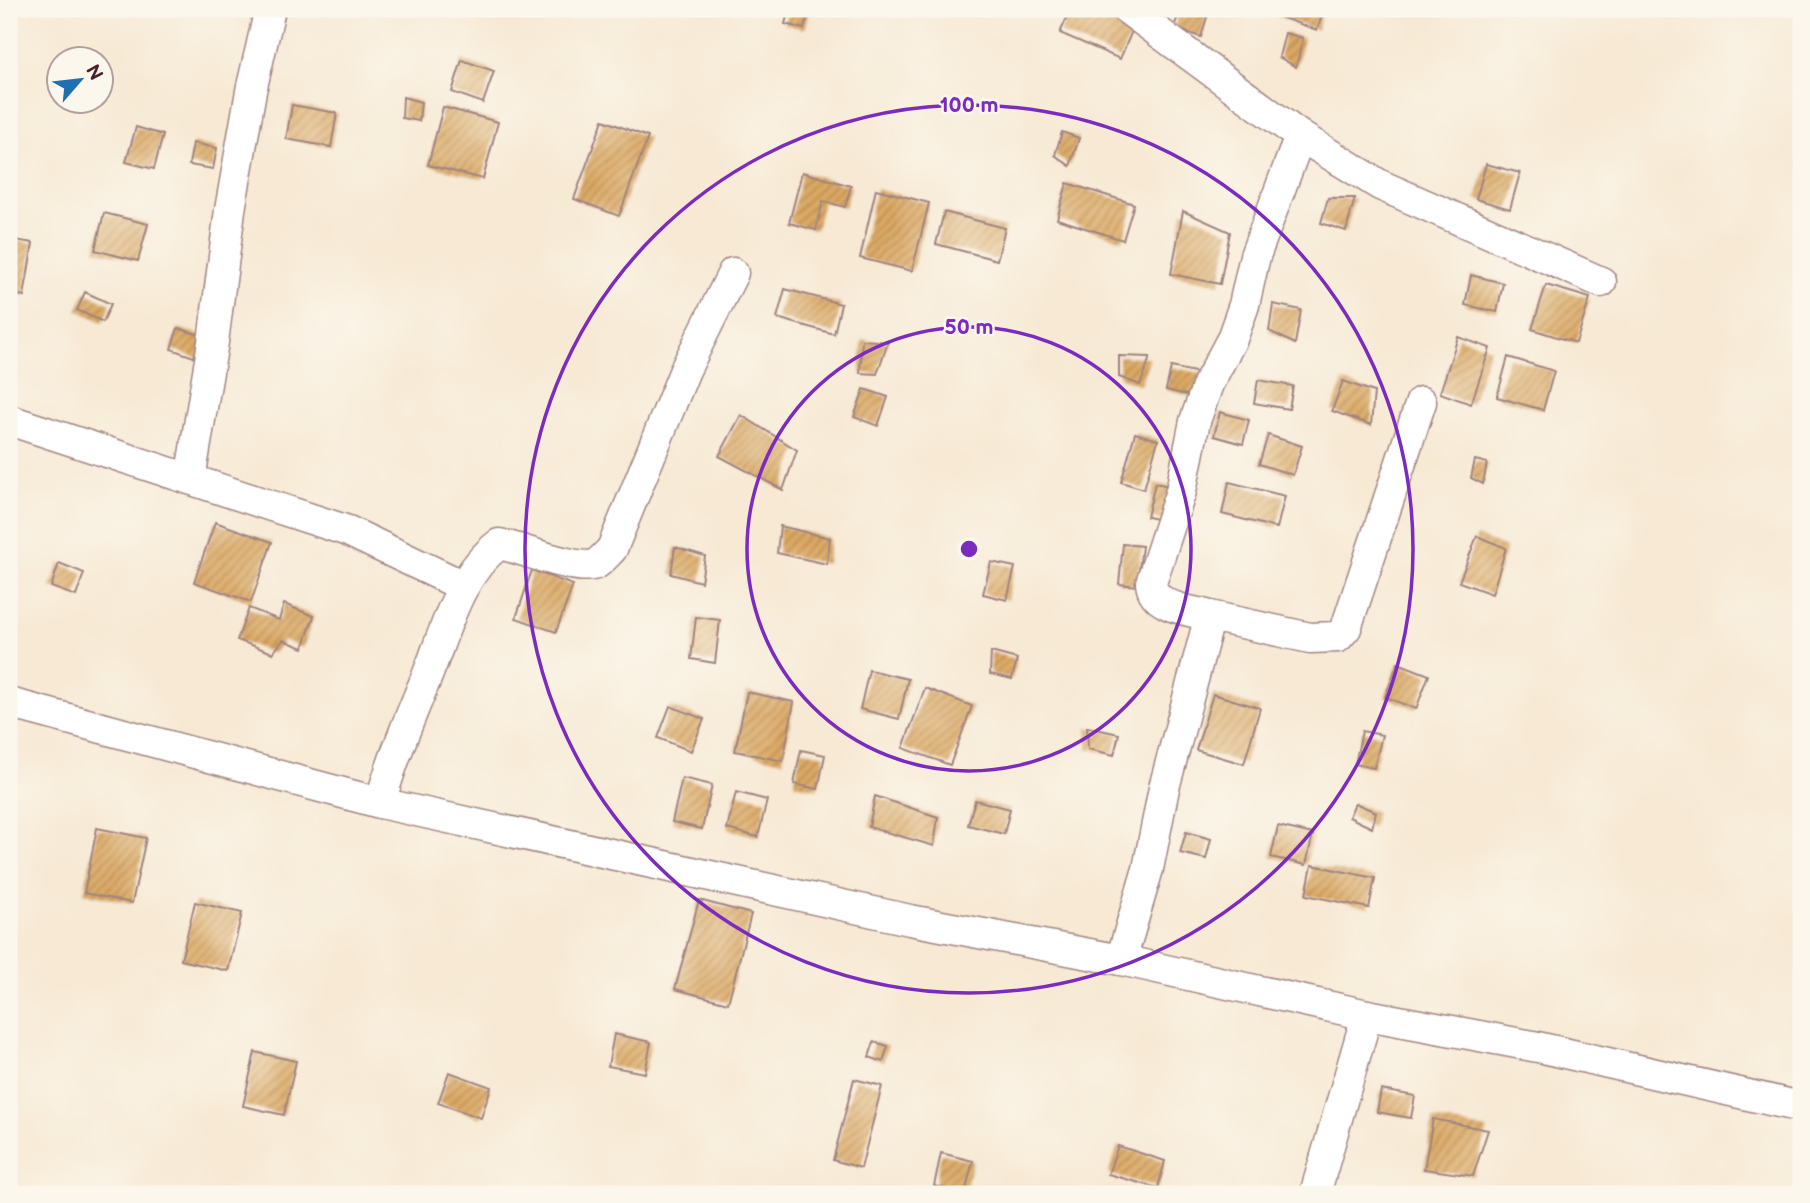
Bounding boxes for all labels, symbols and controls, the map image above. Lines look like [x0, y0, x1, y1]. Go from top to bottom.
north arrow [46, 46, 116, 116]
text: N [80, 61, 107, 84]
text: 100 m [940, 93, 998, 118]
text: 50 m [945, 315, 993, 340]
centre of rings [957, 537, 981, 561]

